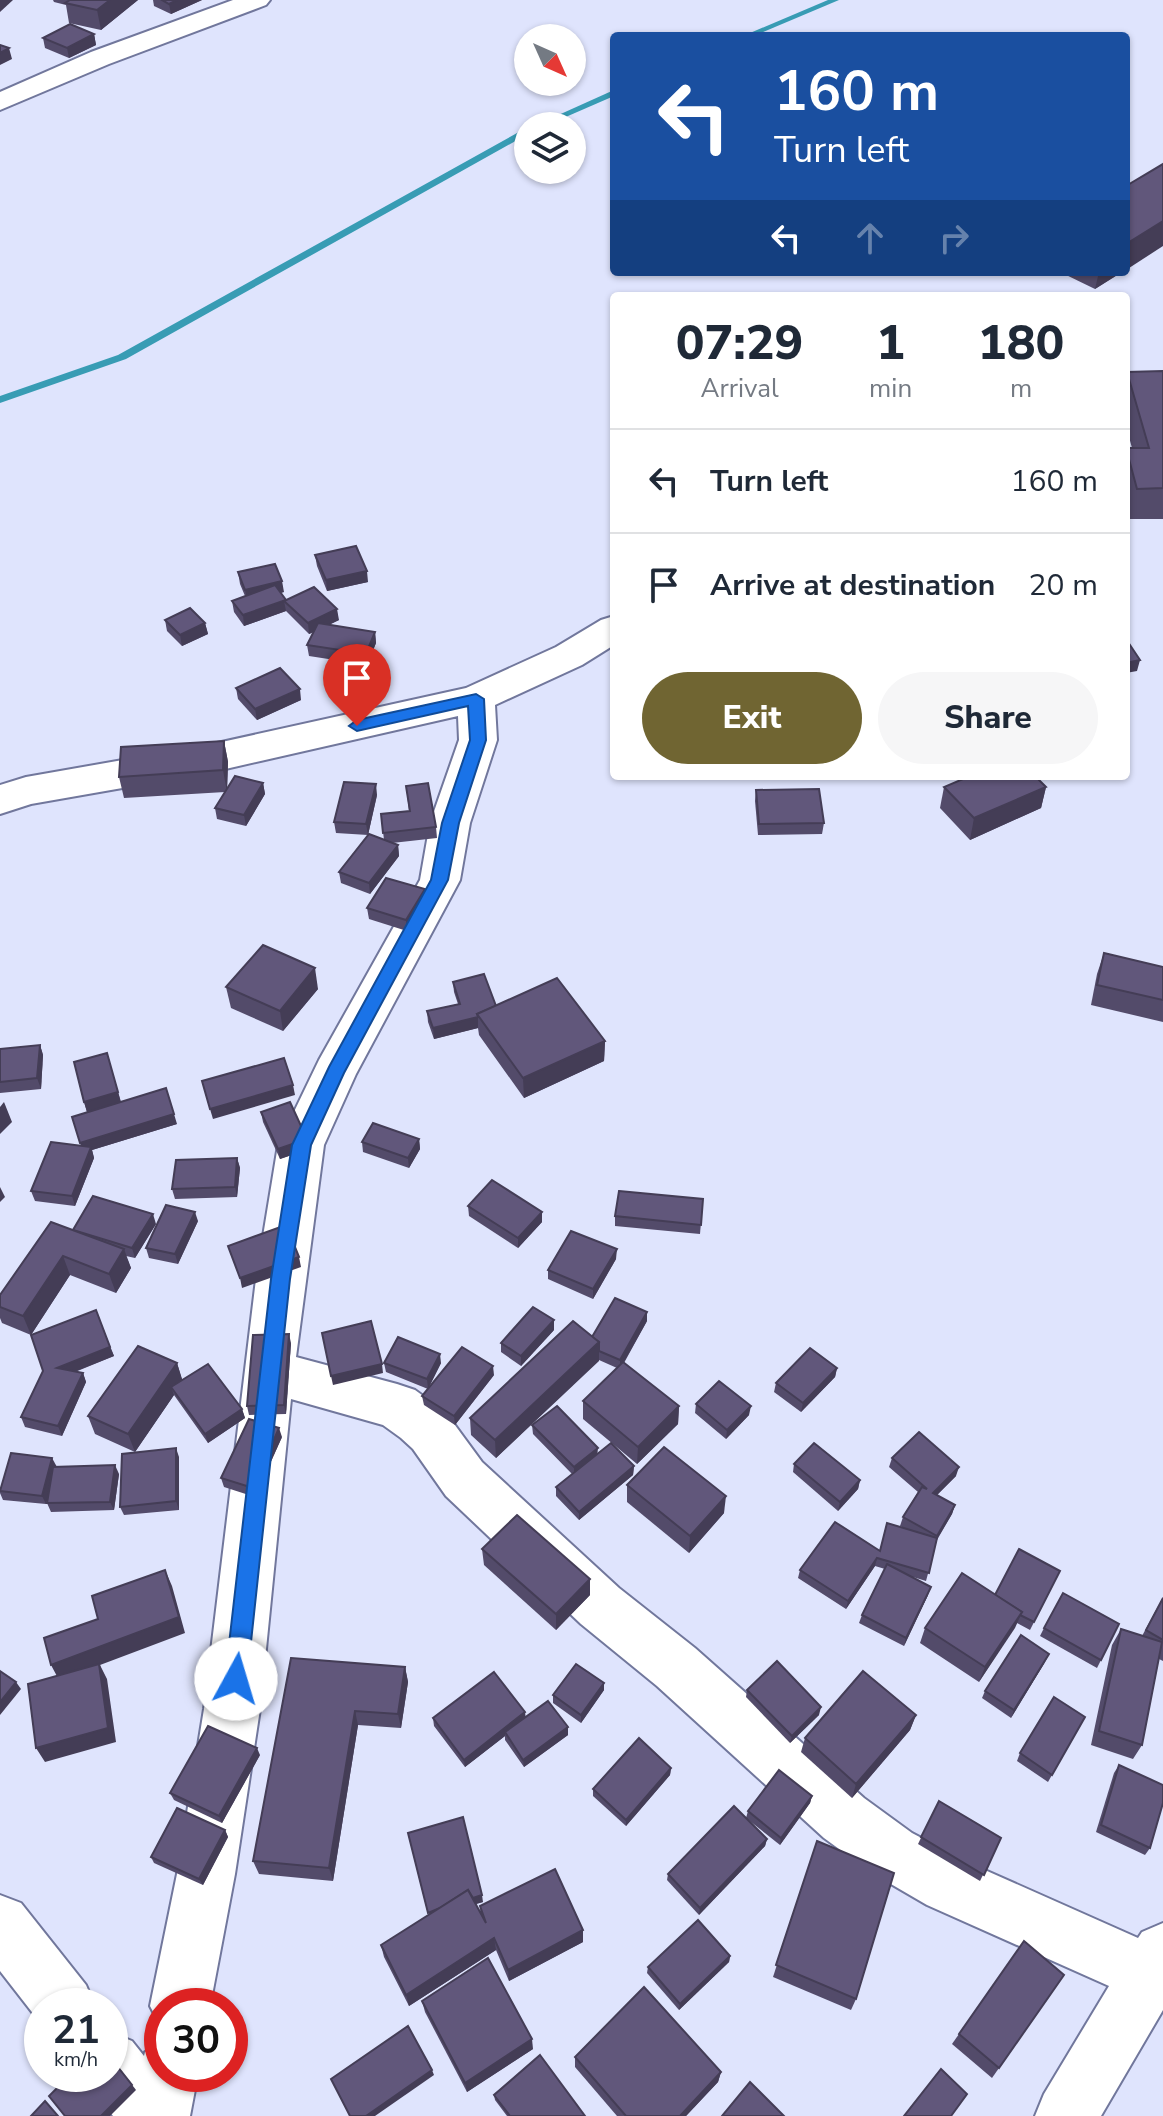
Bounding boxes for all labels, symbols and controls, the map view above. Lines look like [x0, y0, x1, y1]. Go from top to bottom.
north arrow [514, 24, 586, 96]
map controls [514, 24, 586, 184]
text: 160 m [774, 53, 939, 130]
icon: left [642, 64, 746, 168]
button: layers [514, 112, 586, 184]
text: Turn left [774, 126, 909, 175]
icon: left [764, 216, 808, 260]
icon: ahead [848, 216, 892, 260]
icon: right [932, 216, 976, 260]
text: 07:29 [676, 310, 803, 376]
text: 1 [876, 310, 905, 376]
text: 180 [978, 310, 1064, 376]
text: Arrival [700, 371, 779, 406]
text: min [869, 371, 912, 406]
text: m [1010, 371, 1032, 406]
icon: left [642, 459, 686, 503]
text: Turn left [710, 461, 828, 502]
text: 160 m [1011, 461, 1098, 502]
icon: arrive [642, 563, 686, 607]
text: Arrive at destination [710, 565, 995, 606]
text: 20 m [1029, 565, 1098, 606]
pin [323, 644, 391, 726]
icon: arrive [335, 656, 379, 700]
button: Exit [642, 672, 862, 764]
button: Share [878, 672, 1098, 764]
position arrow [194, 1637, 278, 1721]
speed limit sign: 30 [144, 1988, 248, 2092]
text: 21 [52, 2003, 100, 2057]
text: km/h [54, 2046, 98, 2073]

